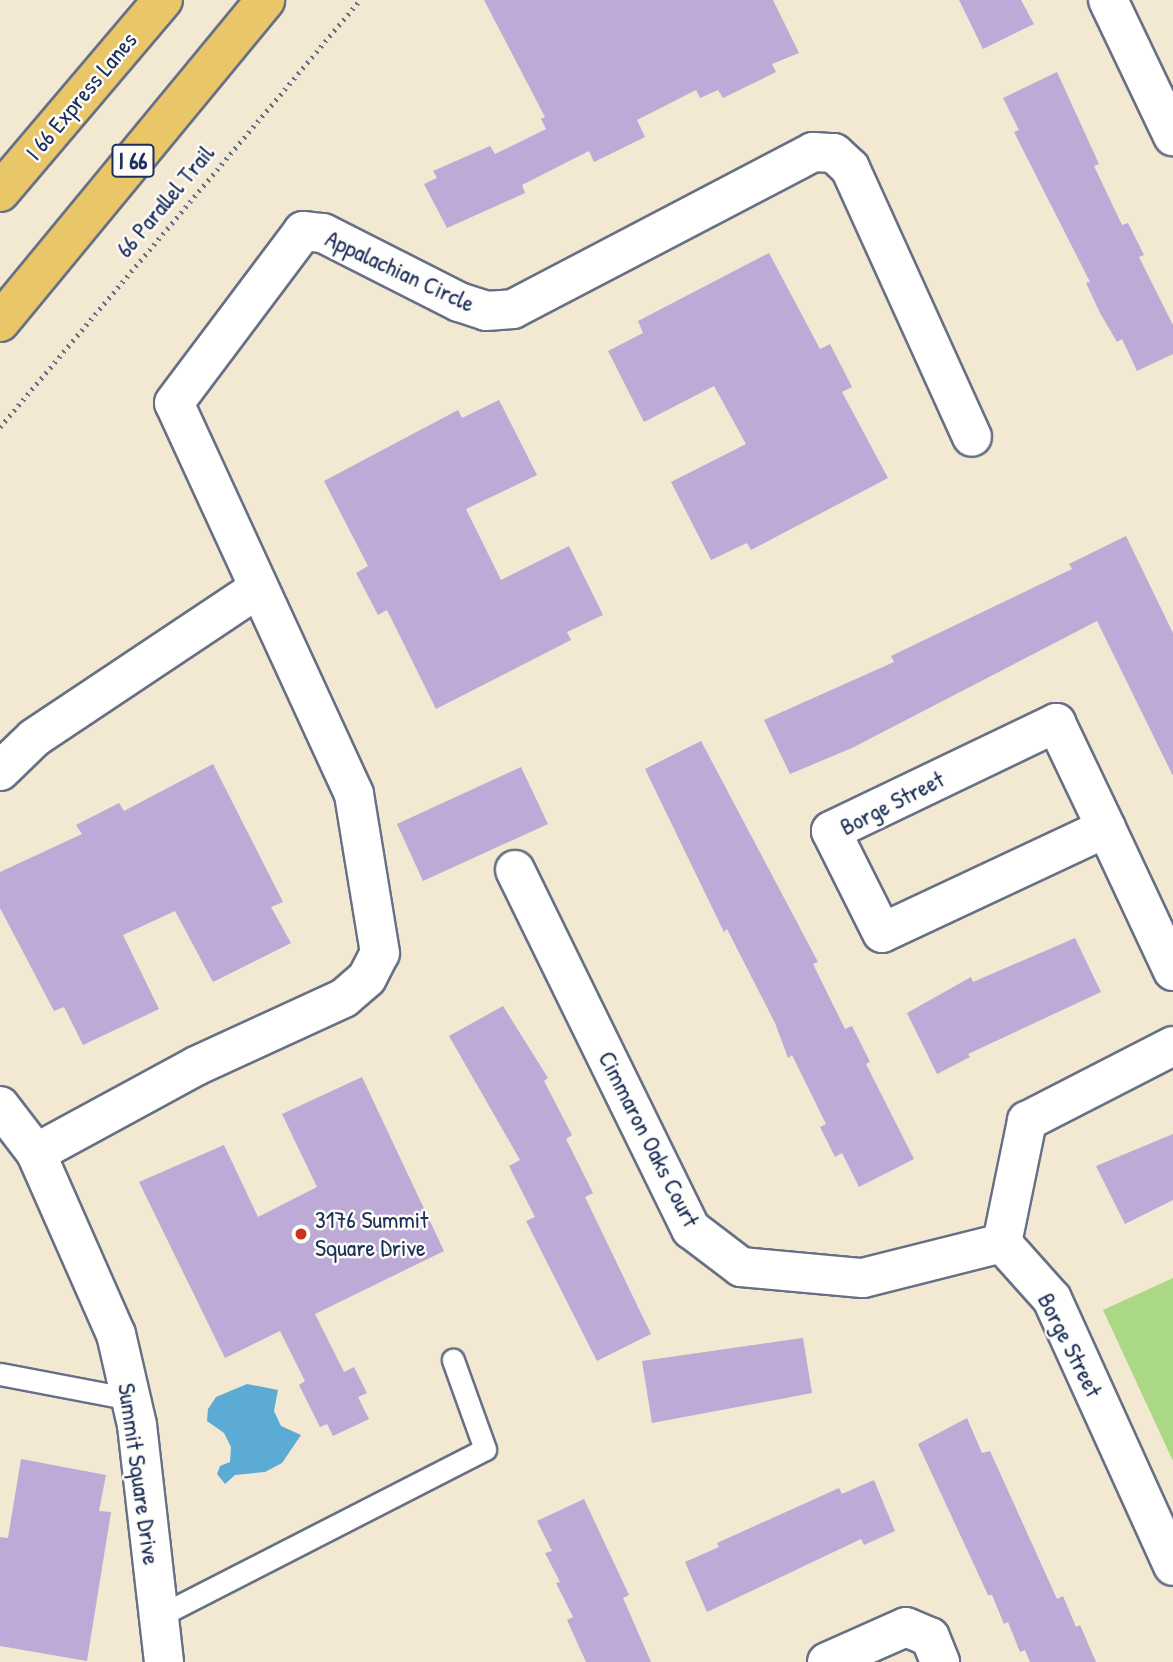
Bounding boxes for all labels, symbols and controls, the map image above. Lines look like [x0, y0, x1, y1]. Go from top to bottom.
street label: I 66 Express Lanes [19, 26, 143, 166]
street label: 66 Parallel Trail [110, 139, 220, 263]
road number: I 66 [110, 142, 156, 180]
street label: Appalachian Circle [321, 224, 479, 318]
street label: Borge Street [835, 765, 949, 841]
street label: Cimmaron Oaks Court [592, 1046, 706, 1232]
place label: 3176 Summit Square Drive [315, 1206, 428, 1262]
marker: 3176 Summit Square Drive [293, 1226, 309, 1242]
street label: Borge Street [1032, 1288, 1108, 1402]
street label: Summit Square Drive [112, 1381, 166, 1567]

